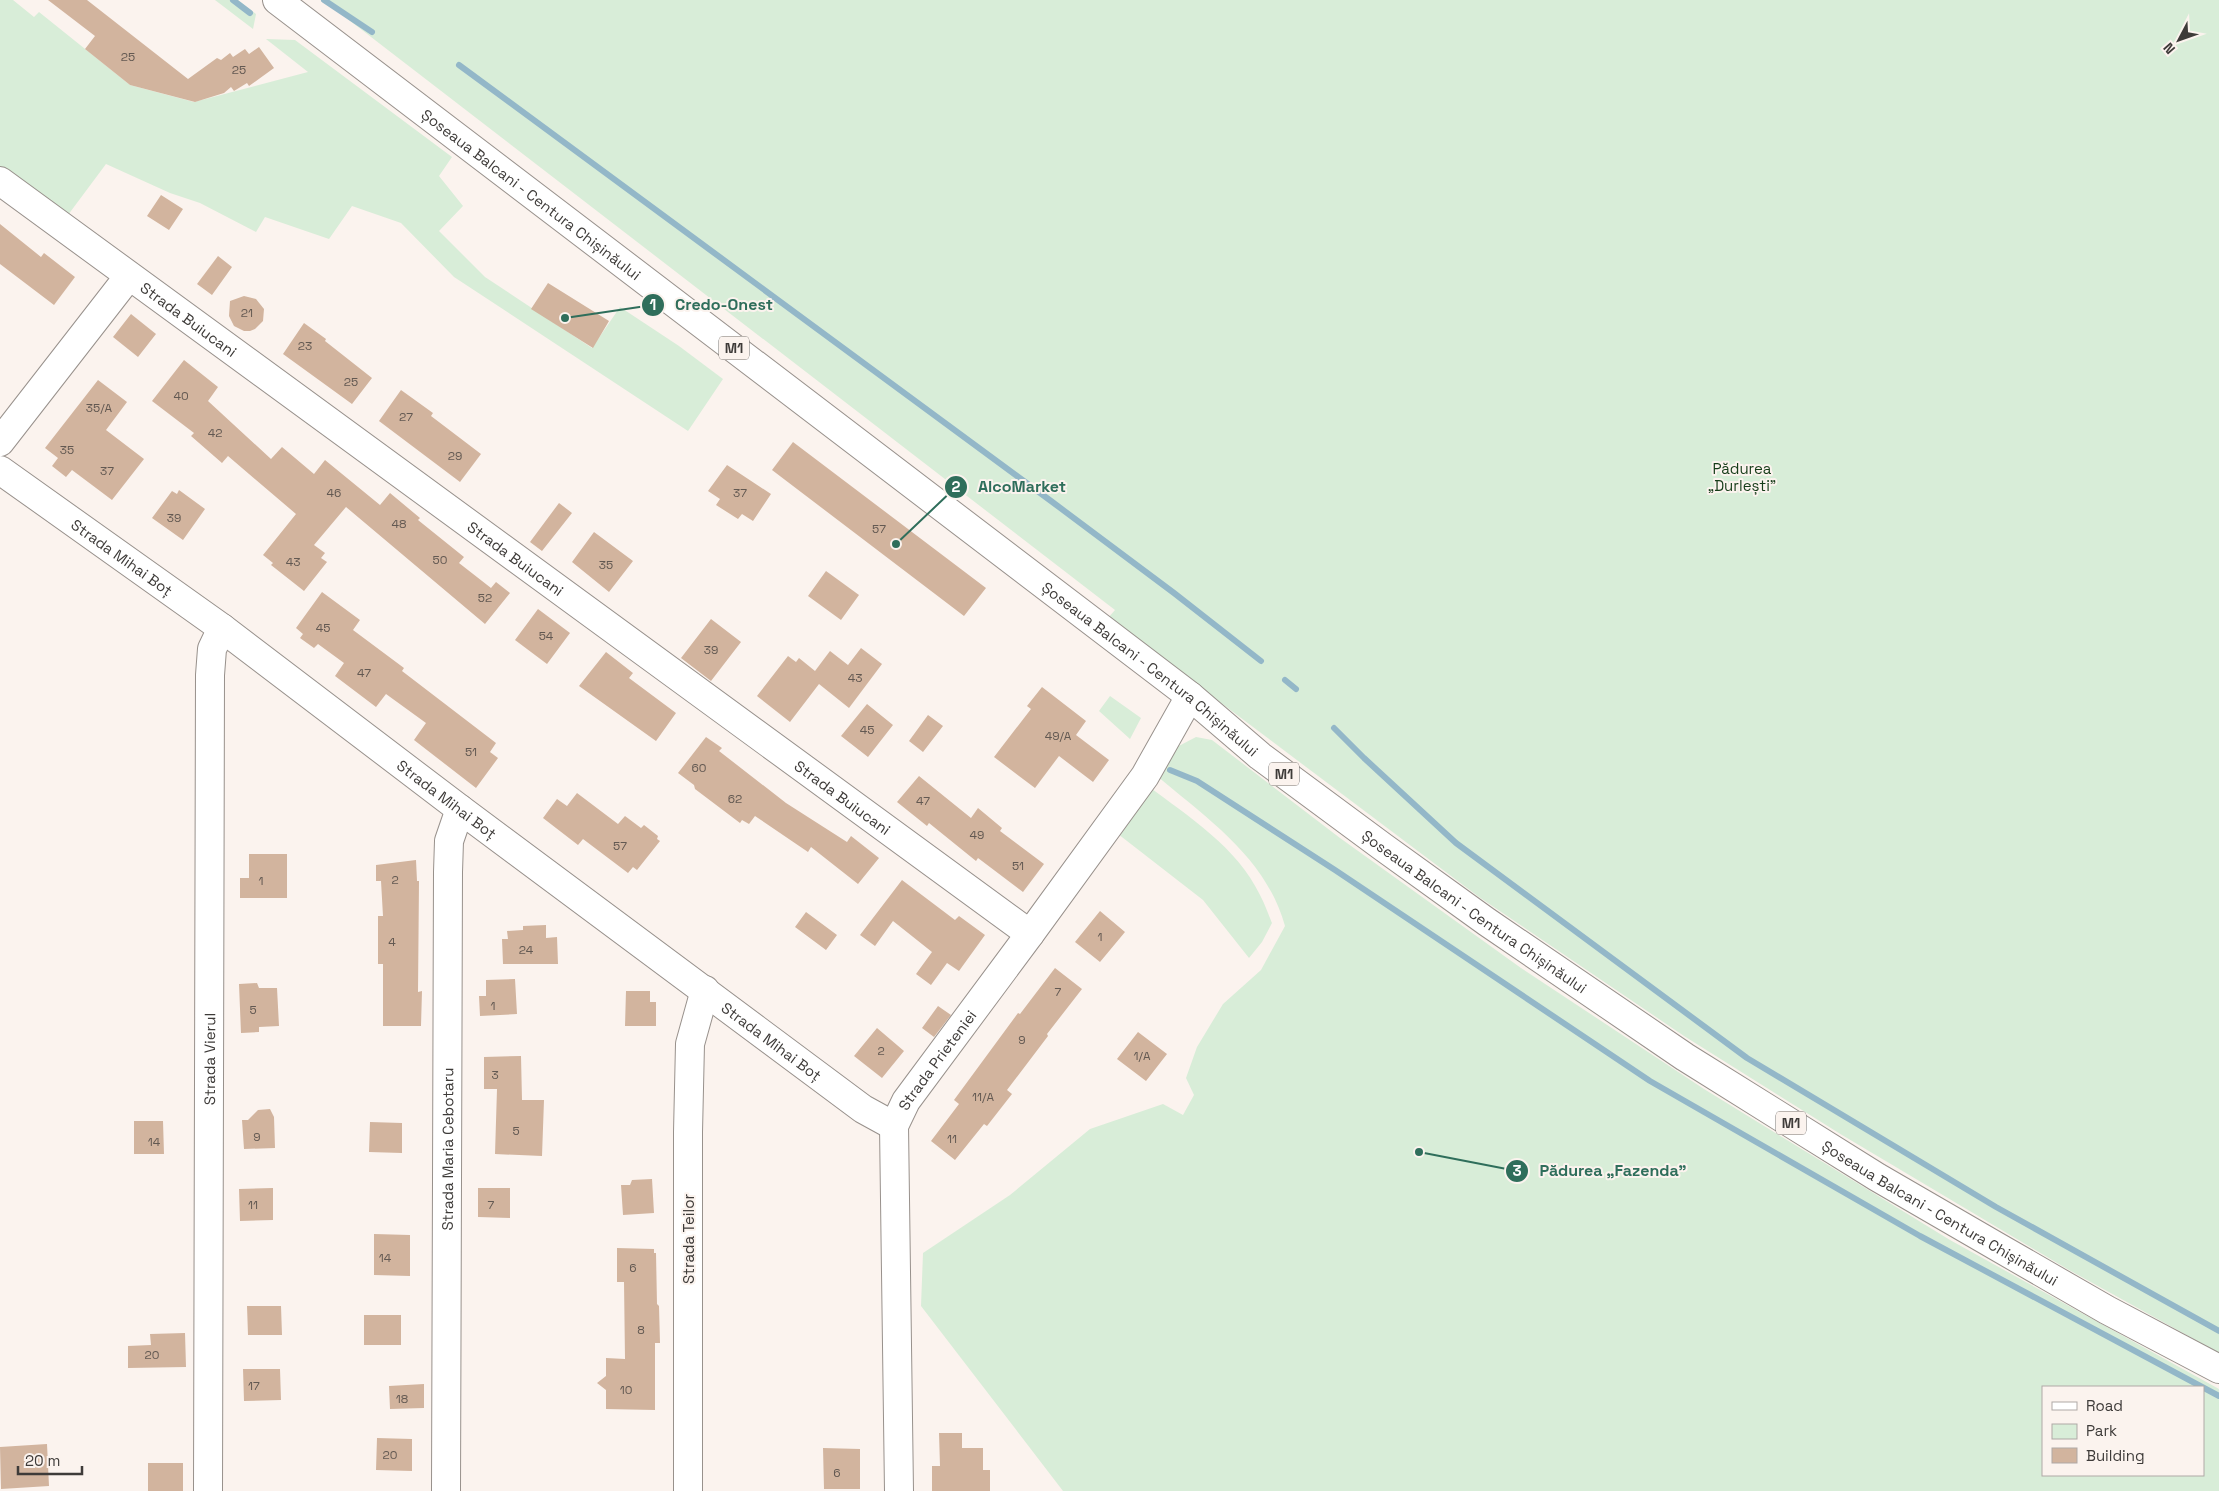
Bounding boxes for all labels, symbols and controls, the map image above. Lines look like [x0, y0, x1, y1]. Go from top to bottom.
north arrow [2154, 15, 2204, 65]
text: N [2159, 39, 2179, 58]
house number: 25 [121, 49, 135, 65]
house number: 25 [232, 62, 246, 78]
street label: Șoseaua Balcani - Centura Chișinăului [418, 104, 645, 284]
street label: Strada Buiucani [137, 278, 241, 361]
callout: Credo-Onest [640, 289, 783, 320]
text: Credo-Onest [675, 294, 773, 315]
text: 1 [650, 295, 656, 314]
house number: 21 [241, 305, 253, 321]
road number: M1 [719, 336, 749, 359]
house number: 23 [298, 338, 312, 354]
house number: 25 [344, 374, 358, 390]
house number: 40 [173, 388, 189, 404]
house number: 35/A [86, 400, 113, 416]
house number: 27 [399, 409, 413, 425]
house number: 42 [208, 425, 222, 441]
house number: 35 [60, 442, 74, 458]
house number: 29 [448, 448, 462, 464]
park label: Pădurea „Durlești” [1708, 459, 1776, 495]
house number: 37 [100, 463, 114, 479]
callout: AlcoMarket [943, 471, 1076, 502]
text: AlcoMarket [978, 476, 1066, 497]
text: 2 [952, 477, 961, 496]
house number: 46 [327, 485, 341, 501]
house number: 37 [733, 485, 747, 501]
house number: 39 [167, 510, 181, 526]
street label: Strada Mihai Boț [68, 514, 177, 600]
house number: 48 [392, 516, 406, 532]
street label: Strada Buiucani [464, 517, 568, 600]
house number: 57 [872, 521, 886, 537]
house number: 50 [433, 552, 447, 568]
house number: 43 [286, 554, 300, 570]
house number: 35 [599, 557, 613, 573]
street label: Șoseaua Balcani - Centura Chișinăului [1038, 577, 1263, 760]
house number: 52 [478, 590, 492, 606]
house number: 45 [316, 620, 330, 636]
house number: 54 [539, 628, 554, 644]
house number: 39 [704, 642, 718, 658]
house number: 47 [357, 665, 371, 681]
house number: 43 [848, 670, 862, 686]
house number: 45 [860, 722, 874, 738]
house number: 49/A [1045, 728, 1072, 744]
house number: 51 [465, 744, 477, 760]
street label: Strada Mihai Boț [393, 755, 501, 843]
street label: Strada Buiucani [791, 756, 895, 839]
house number: 60 [691, 760, 707, 776]
road number: M1 [1269, 762, 1299, 786]
house number: 62 [728, 791, 742, 807]
house number: 47 [916, 793, 930, 809]
street label: Șoseaua Balcani - Centura Chișinăului [1358, 825, 1591, 997]
house number: 49 [970, 827, 984, 843]
house number: 57 [613, 838, 627, 854]
house number: 51 [1012, 858, 1024, 874]
house number: 2 [391, 872, 399, 888]
house number: 1 [258, 873, 264, 889]
house number: 1 [1097, 929, 1103, 945]
house number: 4 [388, 934, 396, 950]
house number: 24 [519, 942, 534, 958]
house number: 7 [1055, 984, 1062, 1000]
house number: 1 [490, 998, 496, 1014]
street label: Strada Mihai Boț [718, 998, 826, 1084]
house number: 5 [249, 1002, 257, 1018]
street label: Strada Prieteniei [894, 1006, 980, 1113]
street label: Strada Vierul [199, 1013, 219, 1105]
house number: 9 [1018, 1032, 1026, 1048]
house number: 2 [877, 1043, 885, 1059]
house number: 1/A [1134, 1048, 1151, 1064]
street label: Strada Maria Cebotaru [437, 1067, 457, 1231]
house number: 3 [491, 1067, 499, 1083]
house number: 11/A [972, 1089, 994, 1105]
road number: M1 [1776, 1112, 1806, 1134]
house number: 5 [512, 1123, 520, 1139]
house number: 9 [253, 1129, 261, 1145]
house number: 11 [947, 1131, 957, 1147]
house number: 14 [148, 1134, 161, 1150]
street label: Șoseaua Balcani - Centura Chișinăului [1819, 1136, 2062, 1289]
callout: Pădurea „Fazenda” [1504, 1155, 1697, 1186]
text: Pădurea „Fazenda” [1539, 1160, 1687, 1181]
text: 3 [1512, 1161, 1522, 1180]
street label: Strada Teilor [679, 1194, 698, 1284]
house number: 11 [248, 1197, 258, 1213]
house number: 7 [488, 1197, 495, 1213]
house number: 14 [379, 1250, 392, 1266]
house number: 6 [629, 1260, 637, 1276]
house number: 8 [637, 1322, 645, 1338]
house number: 20 [145, 1347, 159, 1363]
house number: 17 [248, 1378, 260, 1394]
house number: 10 [620, 1382, 632, 1398]
legend [2042, 1386, 2204, 1476]
house number: 18 [396, 1391, 408, 1407]
text: Road [2086, 1396, 2123, 1415]
text: Park [2086, 1421, 2117, 1440]
scale bar [18, 1444, 81, 1476]
text: Building [2086, 1446, 2145, 1465]
house number: 20 [383, 1447, 397, 1463]
text: 20 m [25, 1451, 60, 1470]
house number: 6 [833, 1465, 841, 1481]

